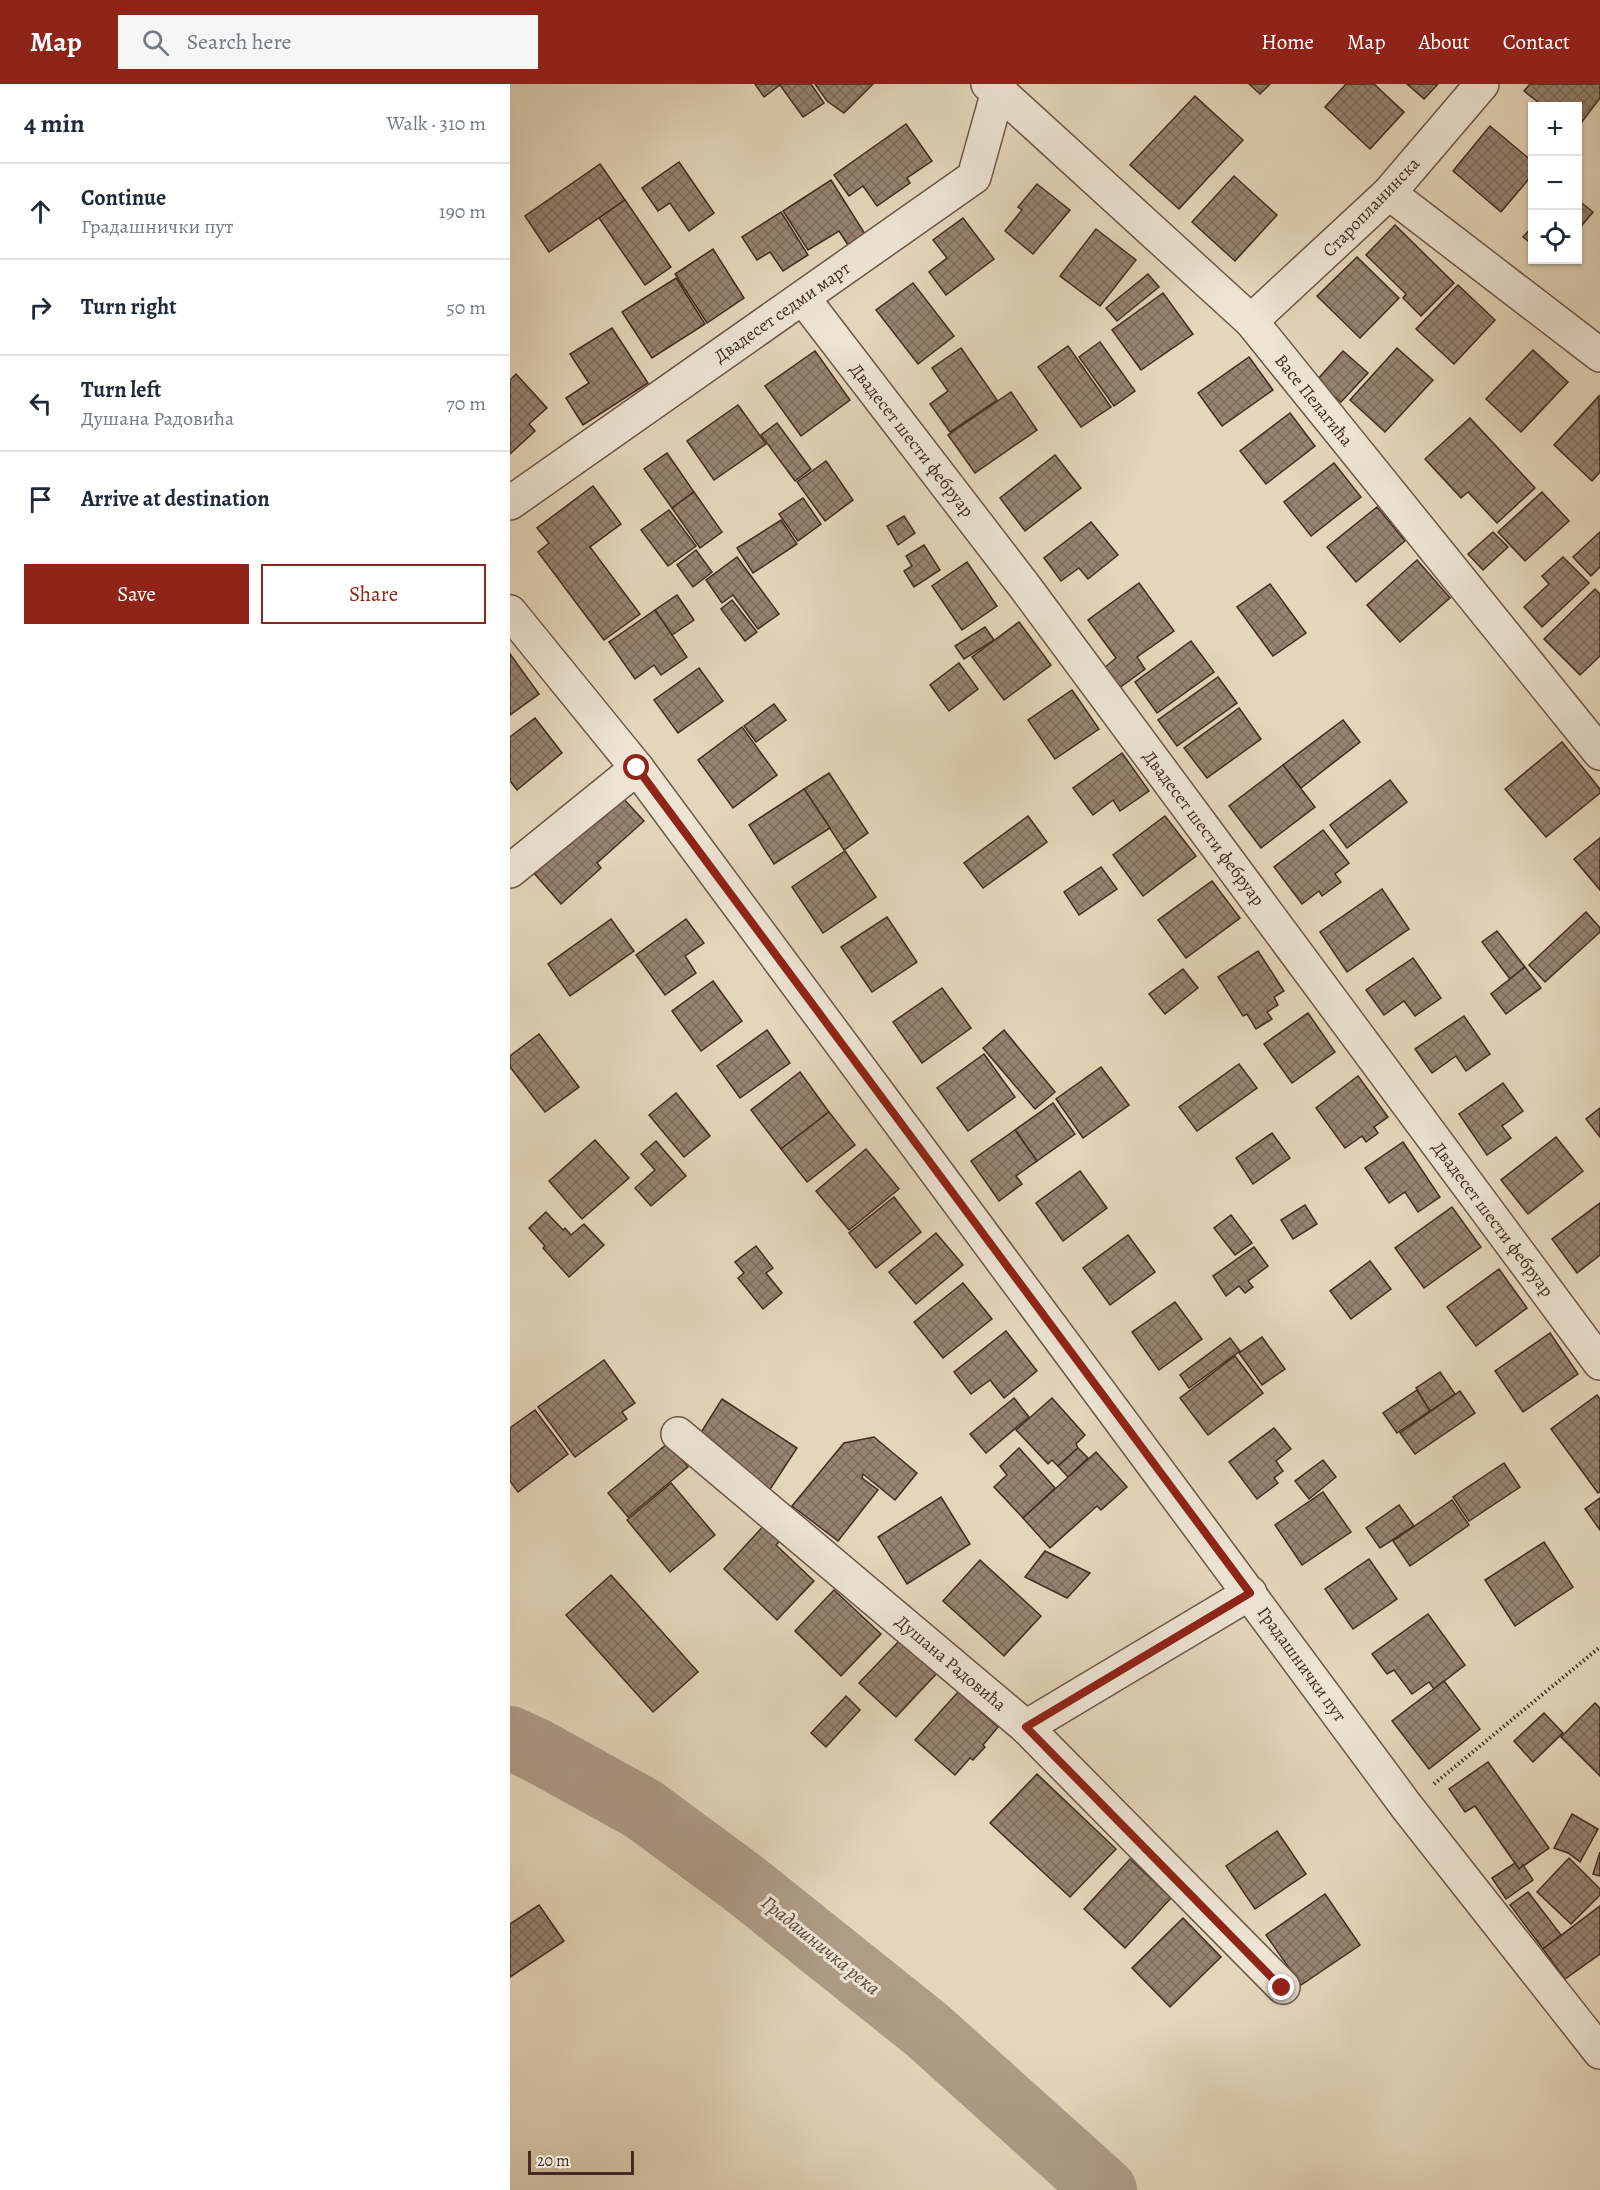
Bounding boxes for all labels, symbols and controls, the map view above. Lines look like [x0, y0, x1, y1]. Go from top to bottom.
search box [118, 15, 538, 69]
text: Map [30, 23, 82, 61]
icon: search [139, 26, 172, 59]
text: Search here [187, 27, 291, 57]
text: Home [1261, 28, 1314, 56]
text: Map [1347, 28, 1385, 56]
text: About [1418, 28, 1470, 56]
text: Contact [1503, 28, 1570, 56]
map controls [1528, 102, 1582, 264]
button: + [1528, 102, 1582, 156]
text: 4 min [24, 106, 85, 141]
text: Walk · 310 m [387, 110, 486, 137]
street label: Старопланинска [1317, 151, 1425, 262]
button: − [1528, 156, 1582, 210]
text: Continue [81, 183, 166, 213]
icon: ahead [24, 195, 57, 228]
text: 190 m [439, 198, 486, 225]
button: locate [1528, 210, 1582, 264]
text: Градашнички пут [81, 213, 234, 240]
street label: Двадесет седми март [709, 256, 855, 368]
icon: right [24, 291, 57, 324]
text: Turn right [81, 292, 177, 322]
text: 50 m [446, 294, 486, 321]
street label: Васе Пелагића [1269, 349, 1359, 452]
street label: Двадесет шести фебруар [844, 358, 980, 522]
text: Turn left [81, 375, 161, 405]
icon: left [24, 387, 57, 420]
text: 70 m [446, 390, 486, 417]
text: Душана Радовића [81, 405, 234, 432]
icon: arrive [24, 483, 57, 516]
text: Arrive at destination [81, 484, 270, 514]
button: Save [24, 564, 249, 624]
button: Share [261, 564, 486, 624]
street label: Двадесет шести фебруар [1138, 745, 1270, 911]
route start [623, 754, 649, 780]
street label: Двадесет шести фебруар [1427, 1136, 1559, 1302]
street label: Градашнички пут [1252, 1601, 1352, 1727]
street label: Душана Радовића [890, 1609, 1012, 1717]
water label: Градашничка река [756, 1889, 886, 2002]
route end [1268, 1974, 1294, 2000]
scale bar [528, 2148, 634, 2176]
text: 20 m [537, 2150, 570, 2172]

